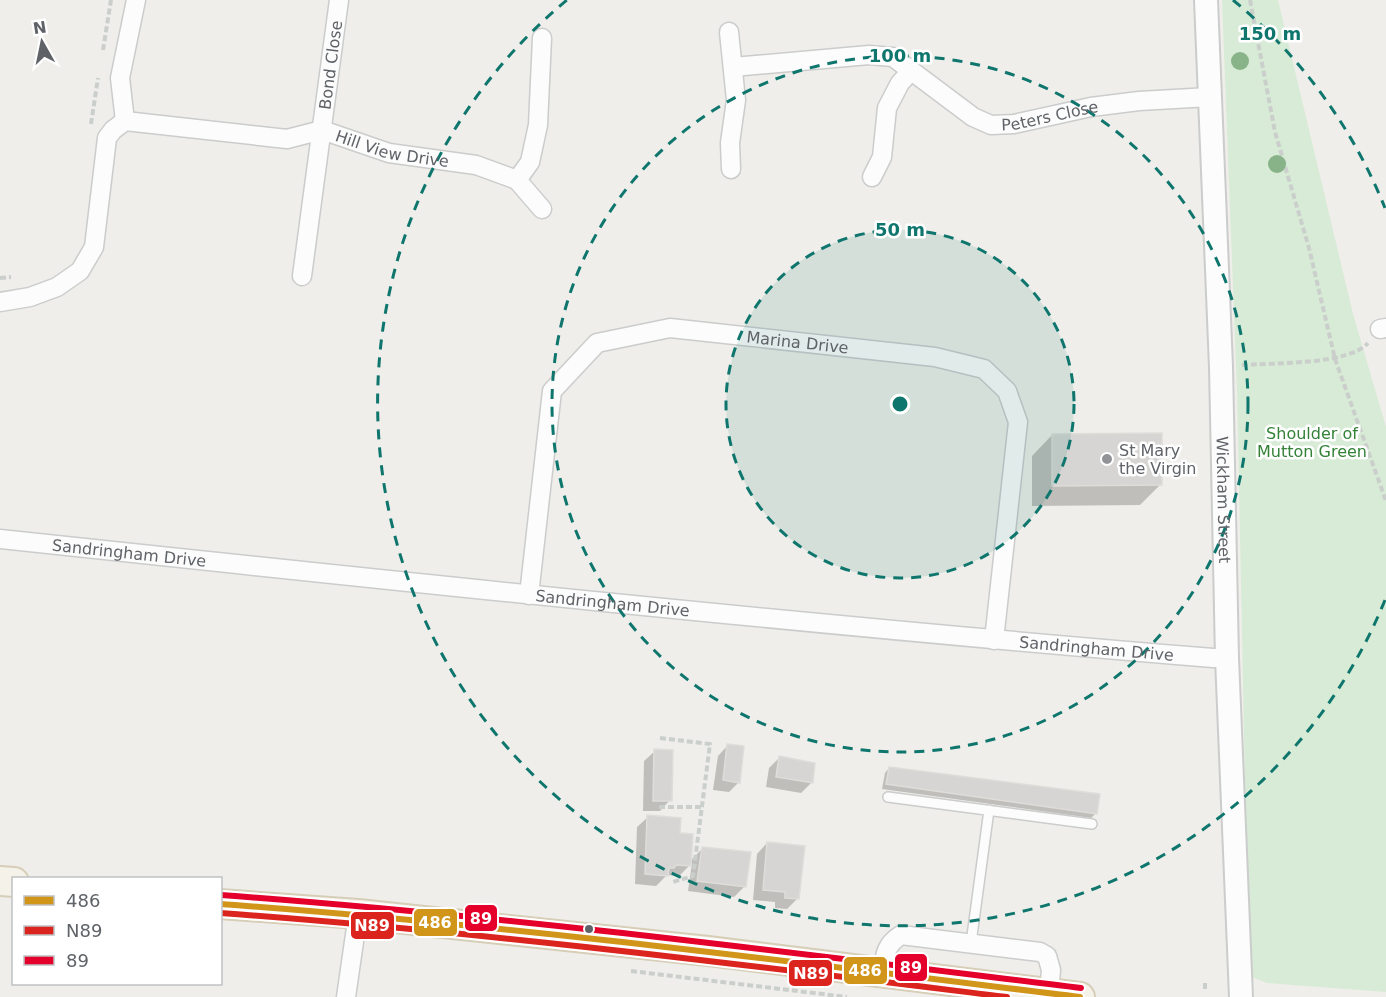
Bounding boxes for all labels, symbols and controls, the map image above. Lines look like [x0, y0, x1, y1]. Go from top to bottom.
north arrow [12, 12, 72, 72]
text: N [32, 17, 48, 38]
street label: Bond Close [315, 19, 346, 111]
text: 150 m [1239, 23, 1301, 44]
text: 100 m [869, 45, 931, 66]
street label: Peters Close [1001, 97, 1099, 134]
street label: Hill View Drive [333, 126, 450, 171]
text: 50 m [875, 219, 925, 240]
street label: Marina Drive [746, 327, 850, 357]
centre of rings [890, 394, 910, 414]
park label: Shoulder of Mutton Green [1257, 424, 1367, 461]
street label: Wickham Street [1213, 436, 1235, 563]
place label: St Mary the Virgin [1119, 441, 1196, 478]
marker: St Mary the Virgin [1100, 452, 1114, 466]
street label: Sandringham Drive [51, 535, 207, 570]
street label: Sandringham Drive [535, 586, 691, 620]
street label: Sandringham Drive [1019, 632, 1175, 664]
legend [12, 877, 222, 985]
text: 486 [66, 890, 100, 911]
line badge: 89 [464, 904, 498, 932]
line badge: 486 [413, 908, 458, 937]
text: 89 [470, 909, 492, 928]
line badge: N89 [350, 911, 395, 940]
text: 486 [418, 913, 452, 932]
text: N89 [354, 916, 390, 935]
text: N89 [66, 920, 102, 941]
unlabelled marker [583, 923, 595, 935]
text: 89 [66, 950, 89, 971]
line badge: 89 [894, 953, 928, 982]
line badge: 486 [843, 956, 888, 985]
text: 89 [900, 958, 922, 977]
line badge: N89 [788, 959, 833, 987]
text: 486 [848, 961, 882, 980]
text: N89 [793, 964, 829, 983]

